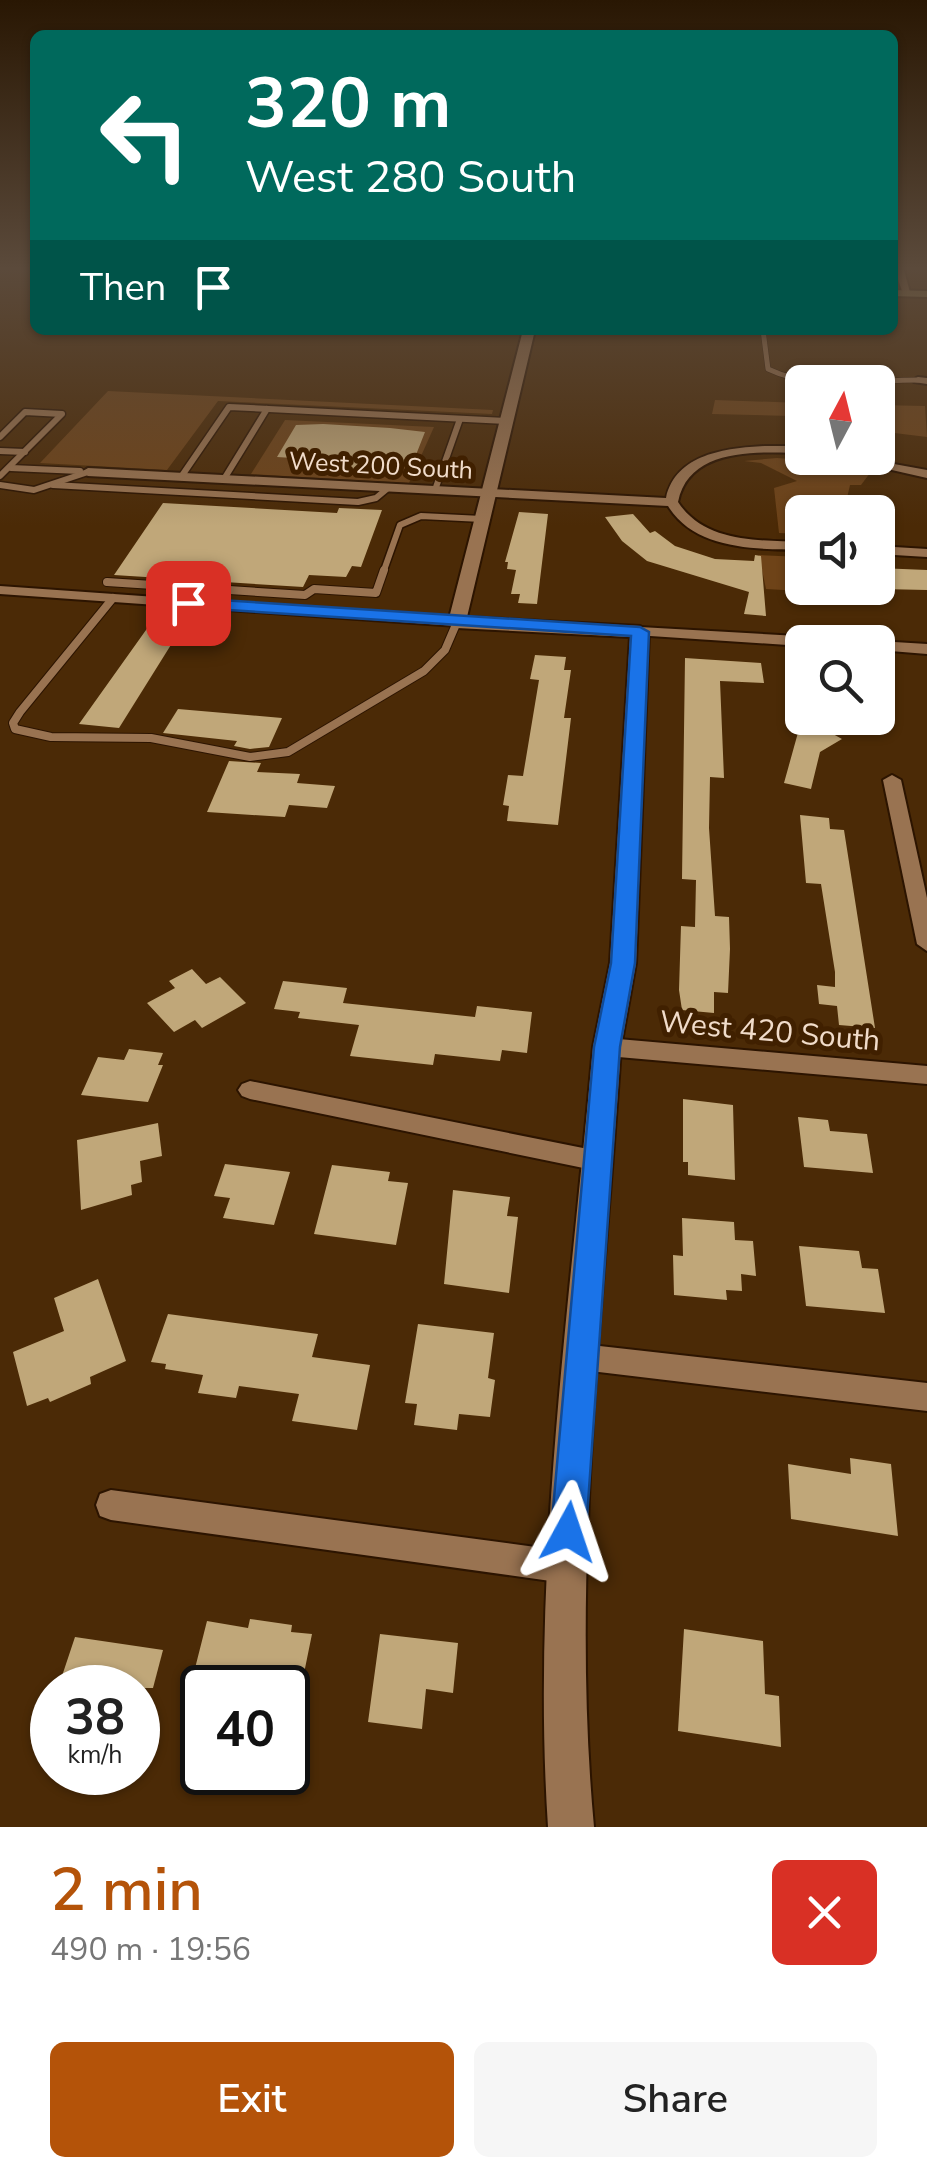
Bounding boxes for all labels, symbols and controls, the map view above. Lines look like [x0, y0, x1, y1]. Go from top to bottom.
text: 320 m [245, 56, 451, 152]
icon: left [80, 70, 210, 200]
text: West 280 South [245, 147, 576, 208]
icon: arrive [186, 260, 241, 315]
text: Then [80, 262, 166, 313]
north arrow [785, 365, 895, 475]
map controls [785, 365, 895, 735]
street label: West 200 South [288, 444, 474, 488]
button: sound [785, 495, 895, 605]
pin [146, 561, 231, 646]
icon: arrive [161, 576, 216, 631]
button: search [785, 625, 895, 735]
street label: West 420 South [658, 1001, 882, 1062]
position arrow [516, 1480, 620, 1584]
speed limit sign: 40 [180, 1665, 310, 1795]
text: 38 [65, 1683, 125, 1752]
text: km/h [67, 1738, 123, 1772]
text: 2 min [50, 1849, 203, 1931]
button: close [772, 1860, 877, 1965]
text: 490 m · 19:56 [50, 1928, 251, 1971]
button: Exit [50, 2042, 454, 2157]
button: Share [474, 2042, 877, 2157]

